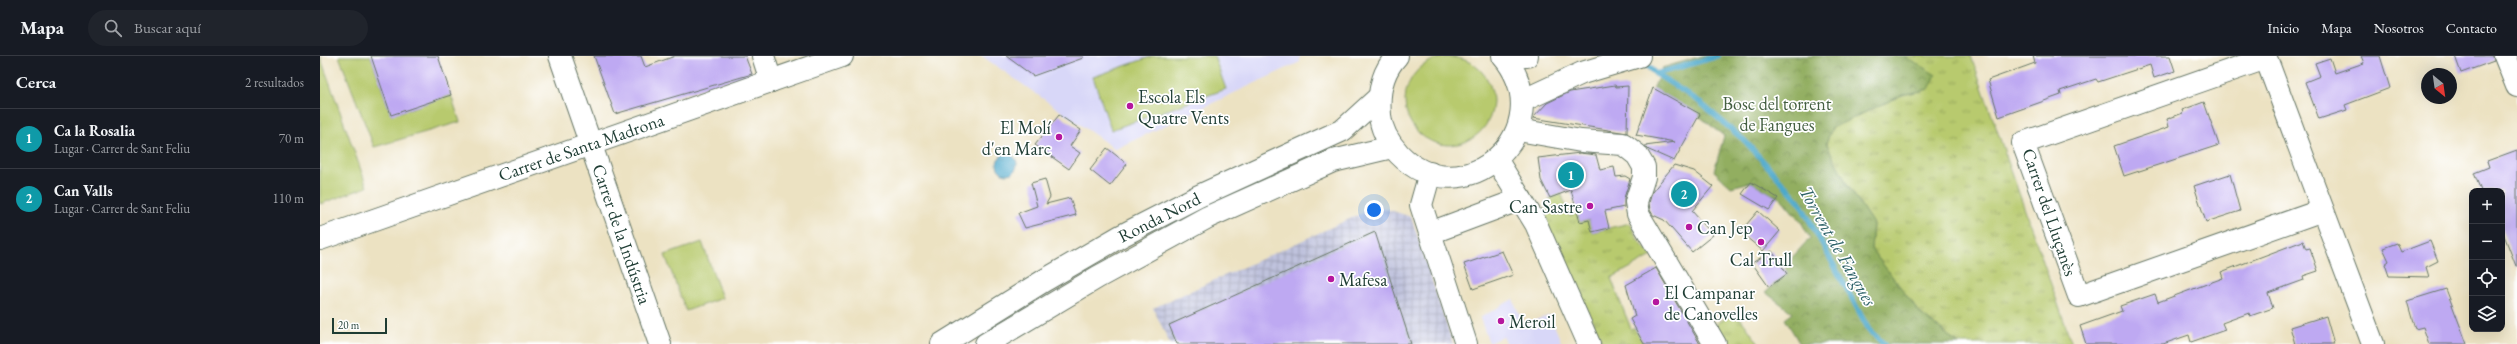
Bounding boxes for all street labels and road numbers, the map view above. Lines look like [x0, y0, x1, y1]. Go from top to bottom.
street label: Carrer de Santa Madrona [495, 108, 668, 186]
street label: Carrer del Lluçanès [2017, 145, 2083, 279]
street label: Carrer de la Indústria [587, 161, 657, 308]
street label: Ronda Nord [1114, 186, 1205, 248]

